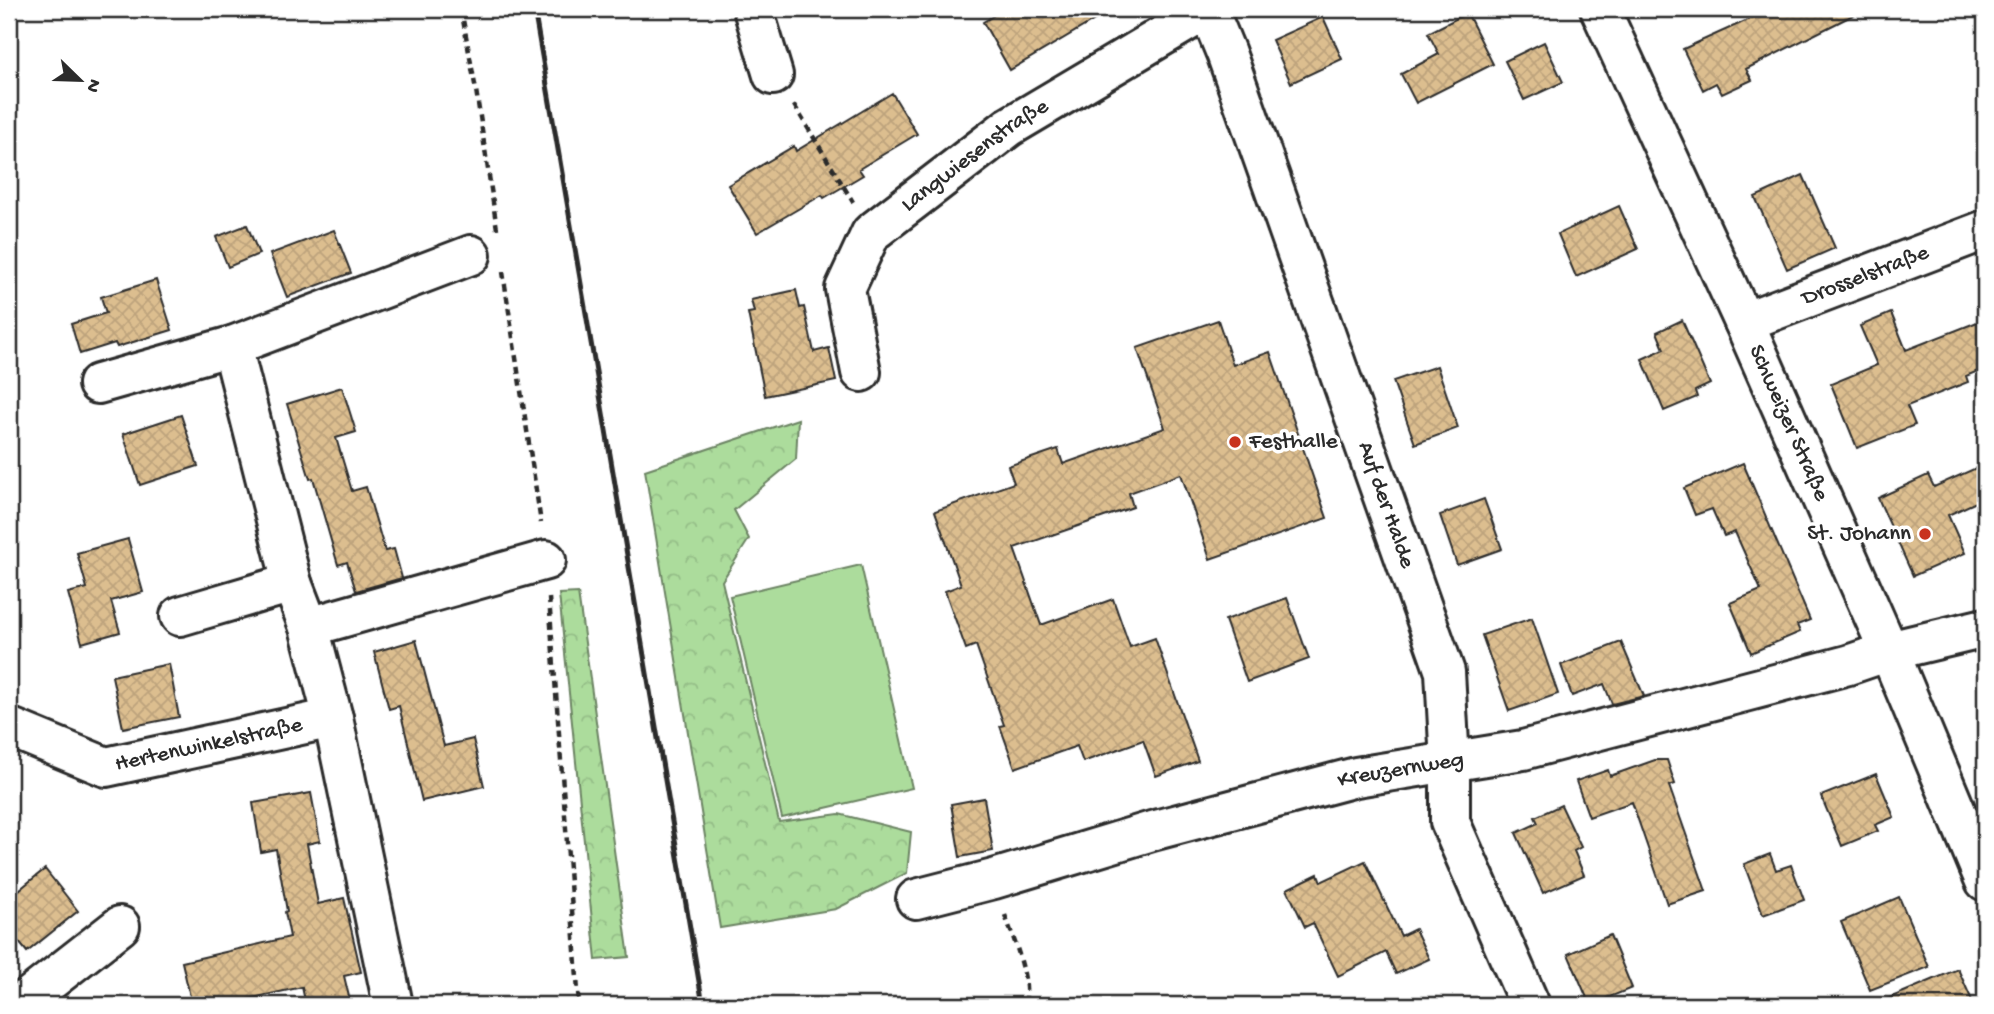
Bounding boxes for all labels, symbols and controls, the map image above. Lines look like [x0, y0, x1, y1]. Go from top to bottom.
north arrow [46, 46, 116, 116]
text: N [79, 75, 105, 95]
street label: Langwiesenstraße [896, 93, 1054, 218]
street label: Drosselstraße [1796, 239, 1934, 313]
street label: Schweizer Straße [1742, 341, 1835, 506]
place label: Festhalle [1248, 429, 1339, 456]
marker: Festhalle [1227, 434, 1243, 450]
street label: Auf der Halde [1351, 438, 1421, 573]
place label: St. Johann [1807, 521, 1911, 548]
marker: St. Johann [1917, 526, 1933, 542]
street label: Hertenwinkelstraße [113, 711, 306, 778]
street label: Kreuzernweg [1335, 746, 1466, 795]

